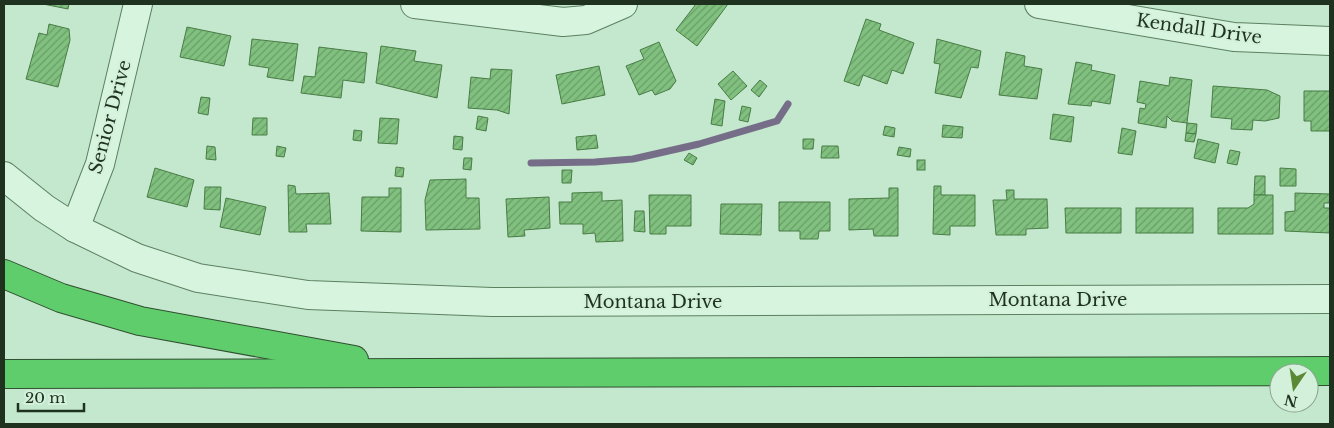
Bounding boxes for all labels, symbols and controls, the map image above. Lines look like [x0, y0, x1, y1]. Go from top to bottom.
street label: Kendall Drive [1135, 9, 1263, 49]
street label: Senior Drive [84, 58, 136, 176]
street label: Montana Drive [989, 289, 1127, 311]
street label: Montana Drive [584, 291, 722, 313]
north arrow [1269, 363, 1319, 413]
scale bar [18, 380, 84, 412]
text: 20 m [25, 388, 65, 407]
text: N [1283, 390, 1300, 411]

